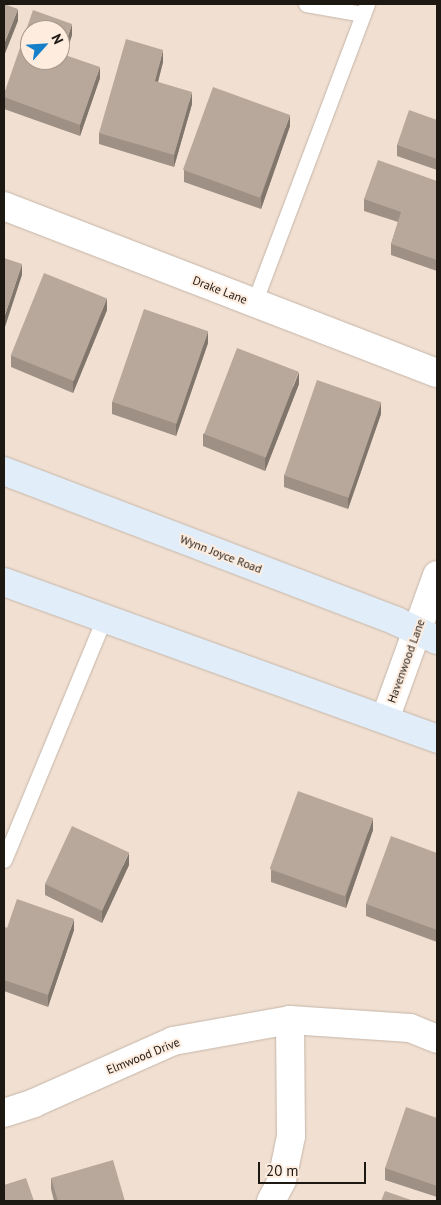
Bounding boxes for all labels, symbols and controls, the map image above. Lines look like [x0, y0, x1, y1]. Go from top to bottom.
north arrow [20, 20, 70, 70]
text: N [47, 31, 68, 47]
street label: Drake Lane [191, 273, 249, 307]
street label: Wynn Joyce Road [178, 532, 264, 576]
street label: Havenwood Lane [384, 617, 428, 705]
street label: Elmwood Drive [104, 1035, 182, 1077]
scale bar [261, 1152, 368, 1184]
text: 20 m [266, 1161, 299, 1180]

